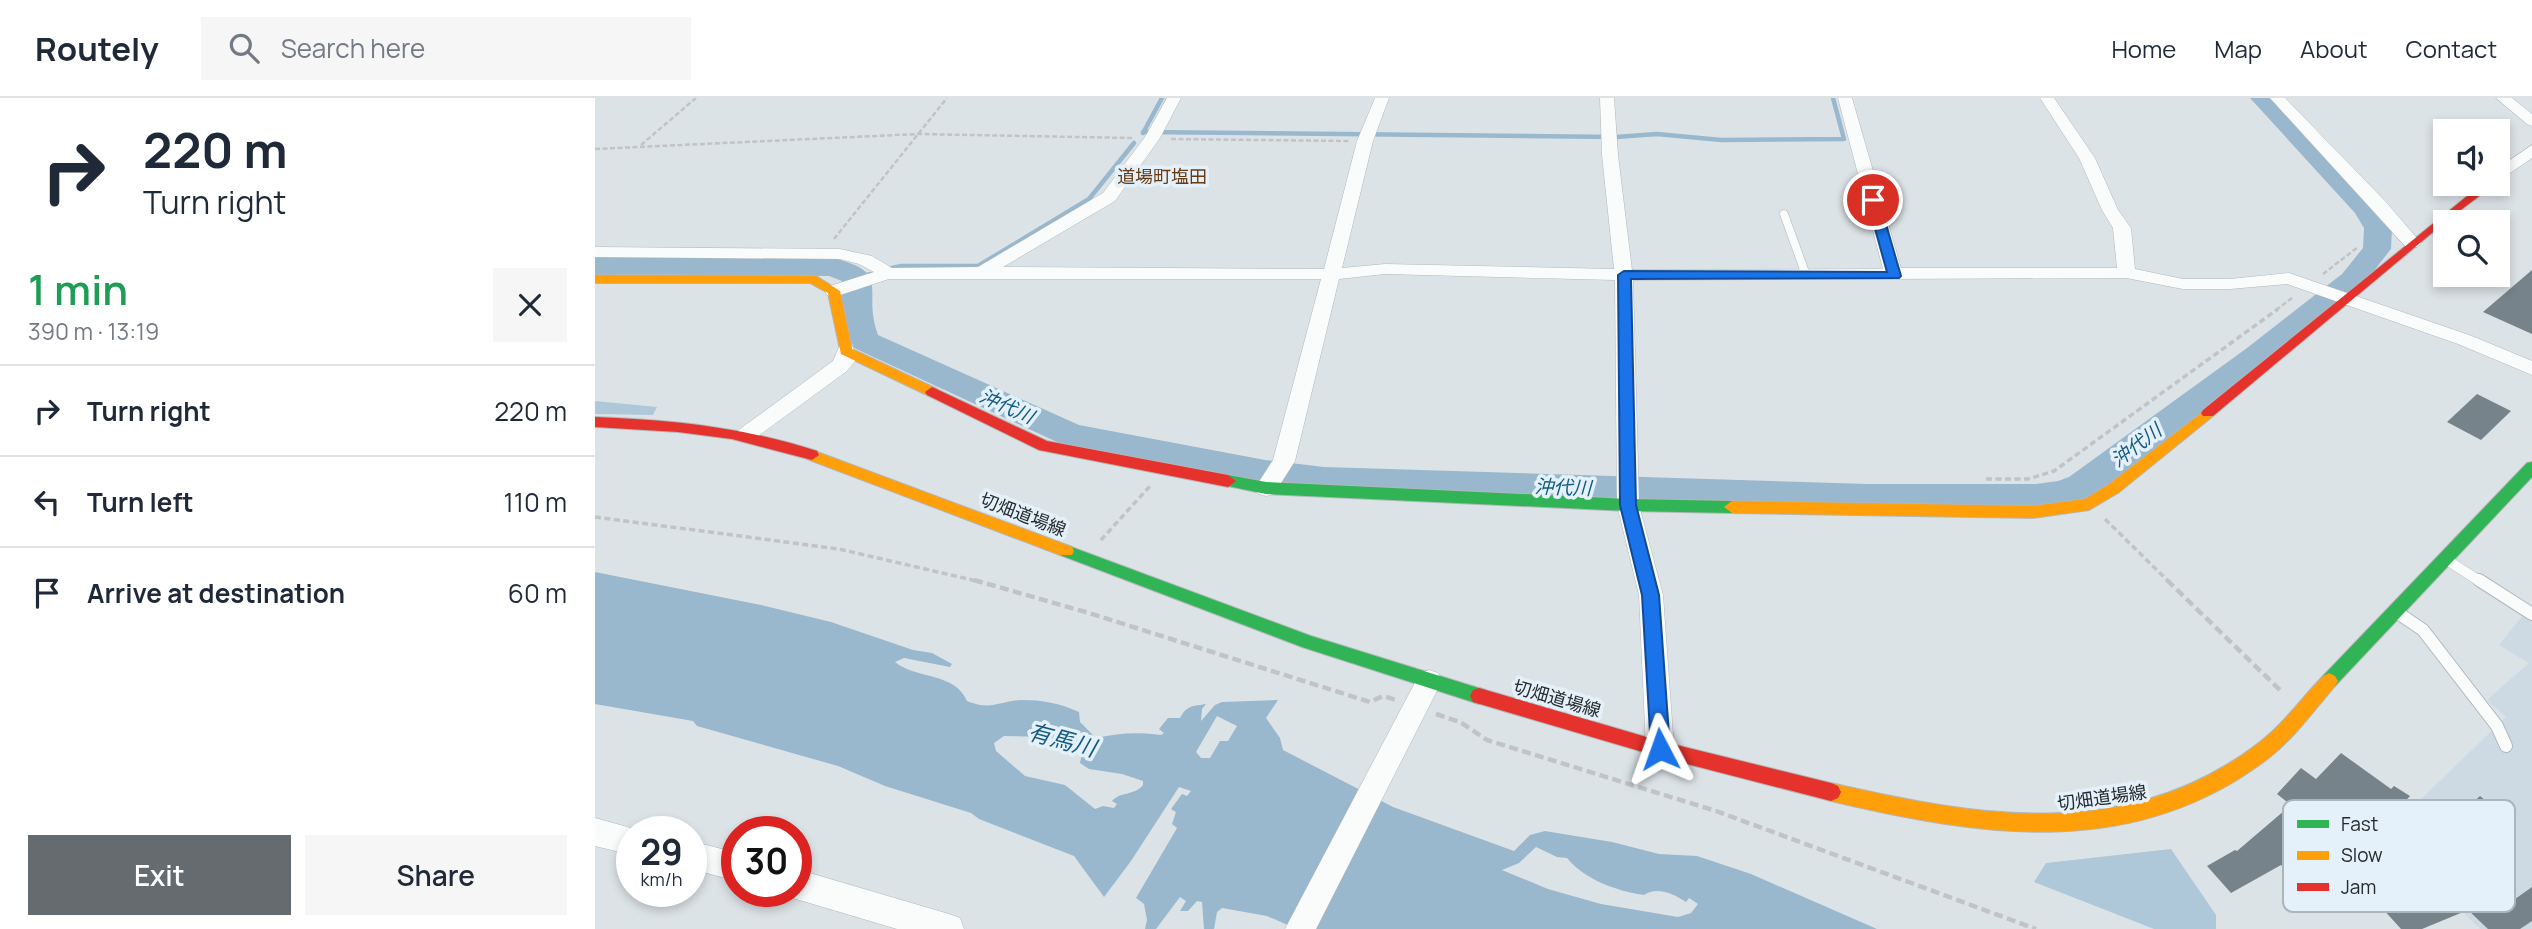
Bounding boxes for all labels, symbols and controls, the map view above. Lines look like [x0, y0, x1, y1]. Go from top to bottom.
search box [201, 17, 691, 80]
text: Routely [35, 26, 159, 71]
icon: search [225, 29, 263, 67]
text: Search here [281, 30, 425, 66]
text: Home [2111, 32, 2176, 65]
text: Map [2214, 32, 2262, 65]
text: About [2300, 32, 2368, 65]
text: Contact [2406, 32, 2497, 65]
text: 220 m [143, 116, 287, 183]
map controls [2433, 119, 2510, 287]
button: sound [2433, 119, 2510, 196]
icon: right [28, 126, 119, 217]
district label: 道場町塩田 [1117, 164, 1207, 188]
pin [1843, 170, 1903, 230]
text: Turn right [143, 180, 286, 224]
icon: arrive [1854, 181, 1892, 219]
button: search [2433, 210, 2510, 287]
text: 1 min [28, 260, 128, 318]
button: close [493, 268, 567, 342]
text: 390 m · 13:19 [28, 315, 159, 347]
water label: 沖代川 [976, 383, 1040, 430]
icon: right [28, 392, 66, 430]
text: Turn right [87, 393, 211, 429]
text: 220 m [494, 393, 567, 429]
water label: 沖代川 [2105, 416, 2168, 473]
water label: 沖代川 [1534, 473, 1594, 501]
icon: left [28, 483, 66, 521]
text: Turn left [87, 484, 194, 520]
text: 110 m [504, 484, 567, 520]
street label: 切畑道場線 [977, 487, 1070, 541]
icon: arrive [28, 574, 66, 612]
text: Arrive at destination [87, 575, 345, 611]
text: 60 m [508, 575, 567, 611]
street label: 切畑道場線 [1511, 674, 1604, 722]
position arrow [1623, 712, 1697, 786]
water label: 有馬川 [1025, 715, 1103, 764]
street label: 切畑道場線 [2056, 779, 2148, 815]
legend [2283, 800, 2515, 912]
text: Fast [2341, 811, 2378, 837]
speed limit sign: 30 [721, 816, 812, 907]
text: 29 [640, 828, 683, 876]
button: Exit [28, 835, 291, 915]
button: Share [305, 835, 567, 915]
text: Slow [2341, 842, 2383, 868]
text: km/h [641, 867, 682, 891]
text: Jam [2341, 874, 2376, 900]

